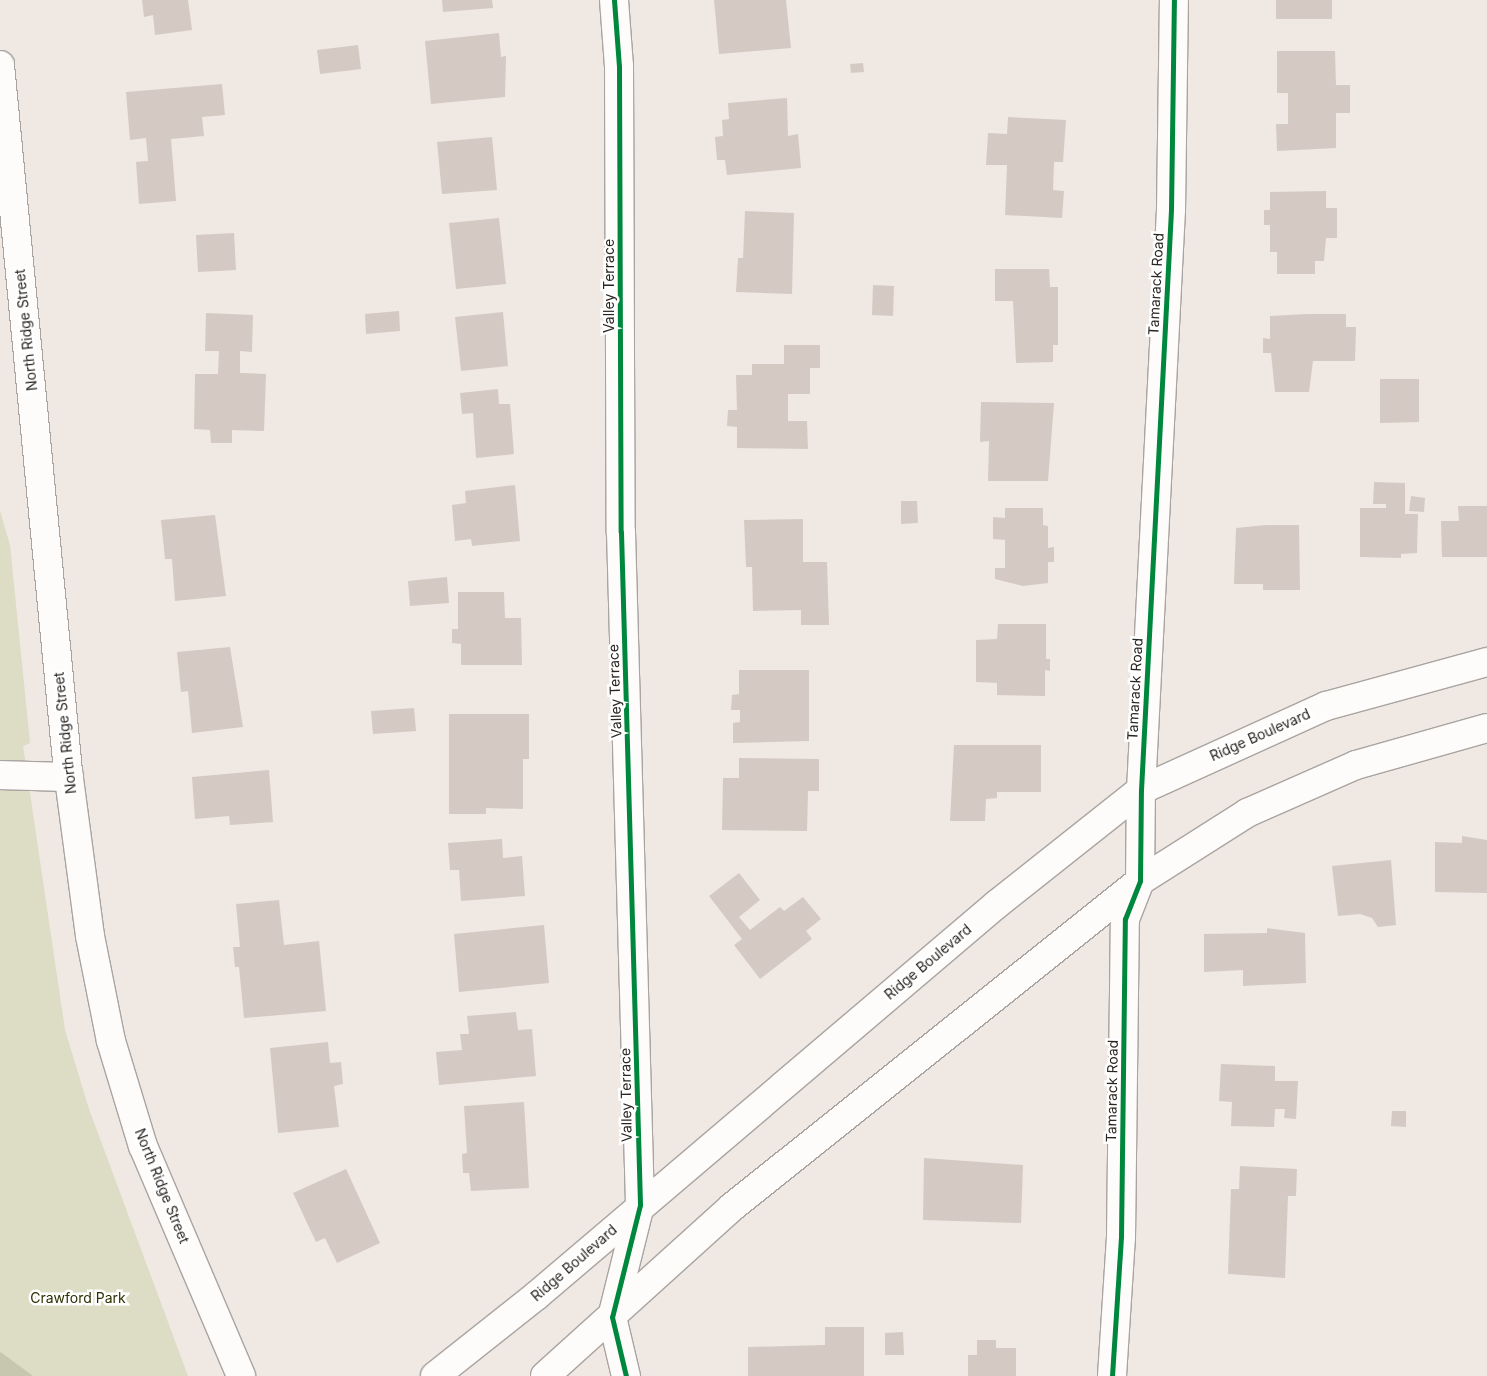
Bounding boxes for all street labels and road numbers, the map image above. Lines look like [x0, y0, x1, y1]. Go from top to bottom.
street label: Tamarack Road [1145, 232, 1167, 336]
street label: Valley Terrace [601, 239, 617, 333]
street label: North Ridge Street [11, 268, 41, 392]
street label: Tamarack Road [1124, 637, 1146, 741]
street label: Valley Terrace [605, 644, 625, 738]
street label: North Ridge Street [50, 671, 80, 795]
street label: Ridge Boulevard [1207, 705, 1313, 765]
street label: Ridge Boulevard [881, 921, 975, 1003]
street label: Tamarack Road [1103, 1040, 1121, 1142]
street label: Valley Terrace [617, 1048, 635, 1142]
street label: North Ridge Street [131, 1126, 193, 1246]
street label: Ridge Boulevard [528, 1221, 620, 1305]

